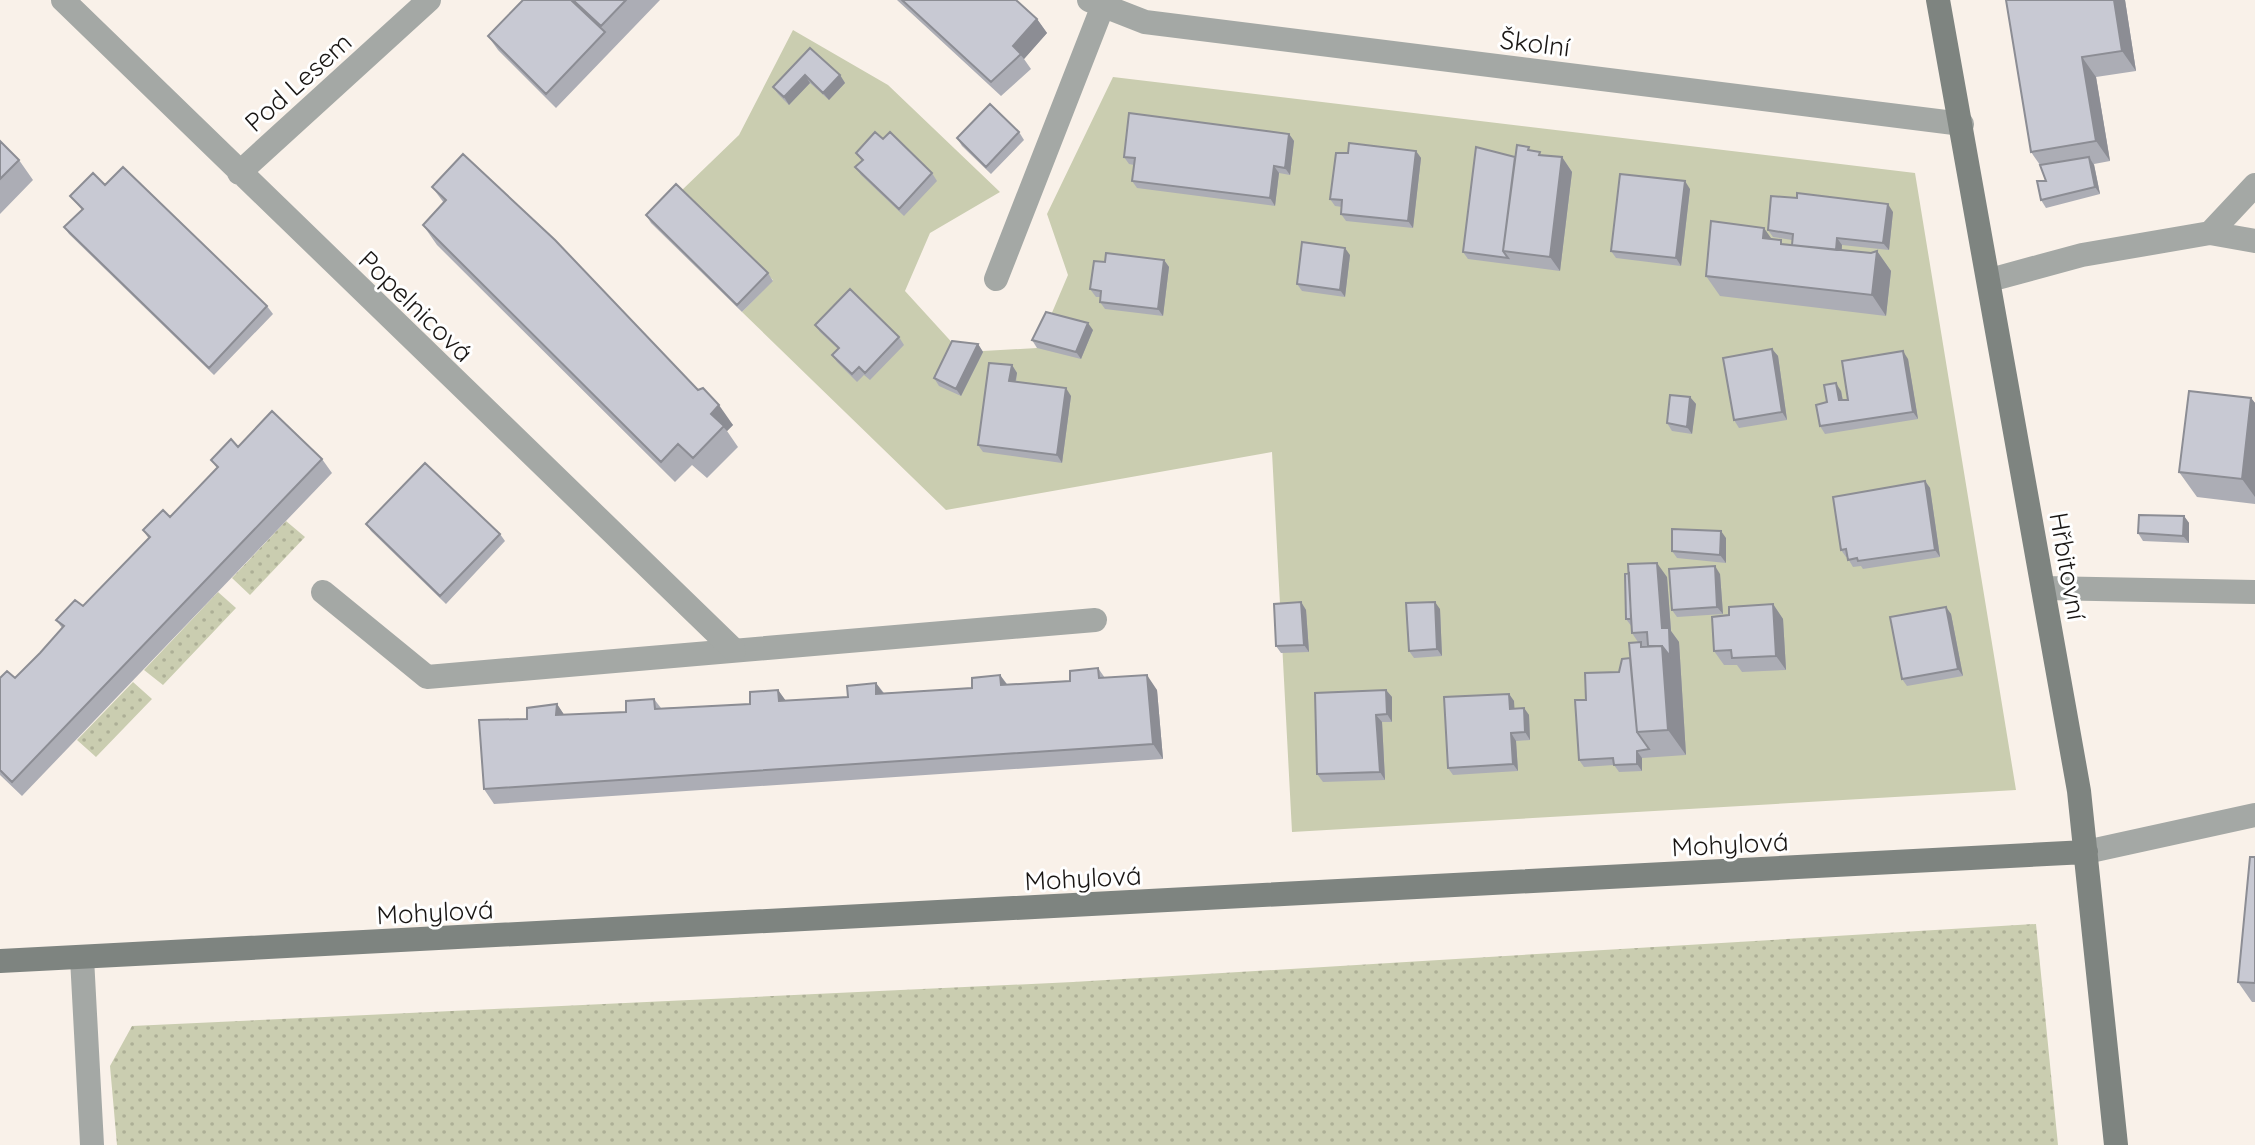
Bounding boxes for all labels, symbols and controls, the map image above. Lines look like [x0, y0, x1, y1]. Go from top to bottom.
street label: Školní [1498, 22, 1572, 64]
street label: Pod Lesem [238, 25, 358, 139]
street label: Popelnicová [352, 243, 480, 369]
street label: Hřbitovní [2042, 510, 2094, 623]
street label: Mohylová [1671, 824, 1789, 864]
street label: Mohylová [1024, 858, 1142, 898]
street label: Mohylová [376, 892, 494, 932]

